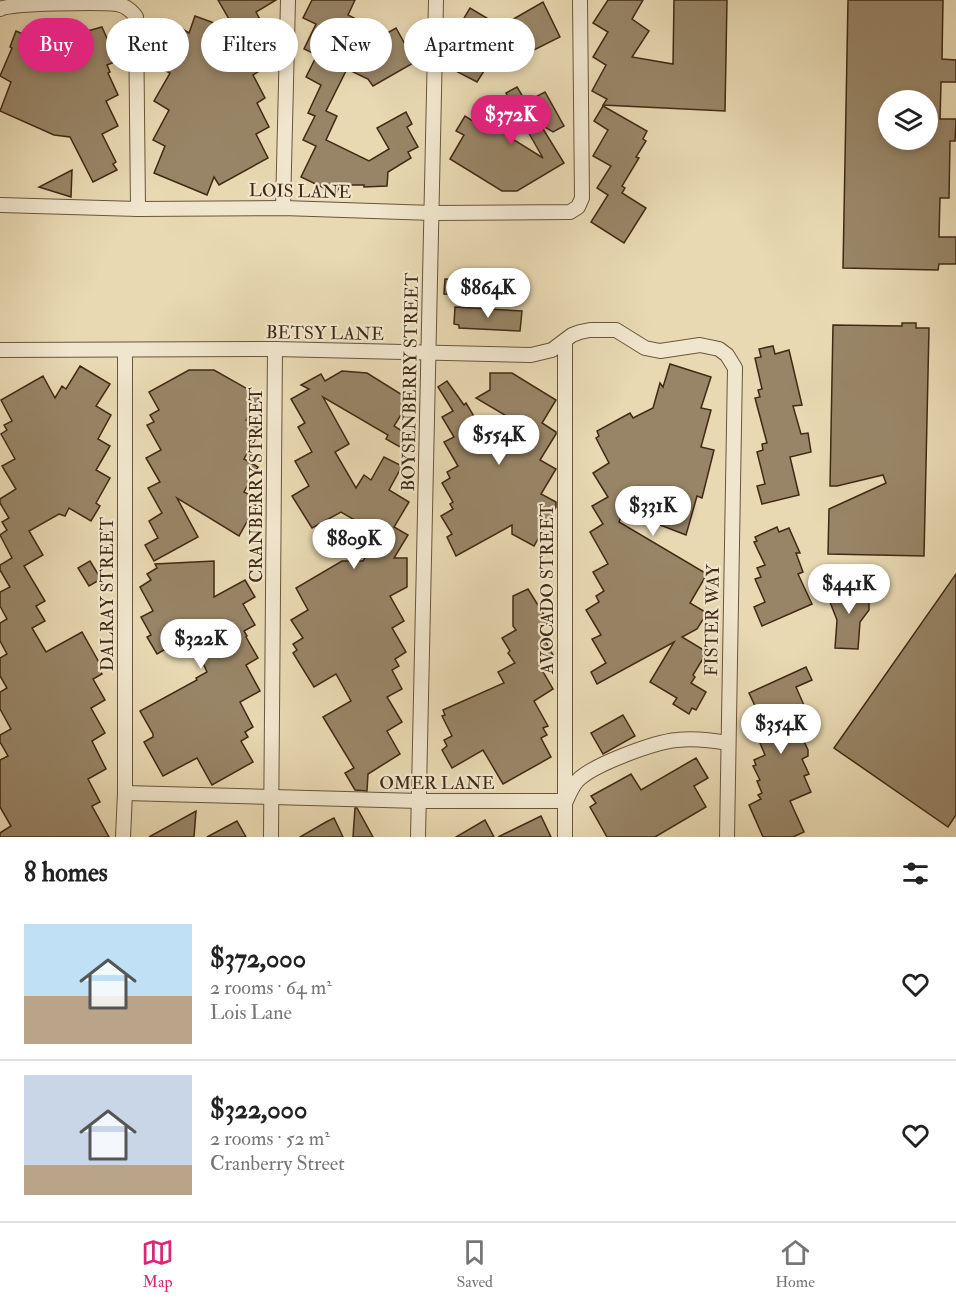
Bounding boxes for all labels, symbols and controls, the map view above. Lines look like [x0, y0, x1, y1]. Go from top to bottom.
chip: Buy [18, 18, 94, 72]
chip: Rent [106, 18, 189, 72]
chip: Filters [201, 18, 298, 72]
chip: New [310, 18, 392, 72]
chip: Apartment [404, 18, 535, 72]
map controls [878, 90, 938, 150]
button: layers [878, 90, 938, 150]
pin: $372K [469, 95, 553, 146]
text: $372K [485, 102, 537, 127]
street label: LOIS LANE [249, 179, 351, 204]
pin: $864K [446, 268, 530, 319]
street label: BOYSENBERRY STREET [397, 272, 424, 492]
text: $864K [460, 275, 516, 300]
street label: BETSY LANE [266, 321, 384, 346]
street label: CRANBERRY STREET [245, 387, 268, 583]
pin: $554K [457, 415, 541, 466]
text: $554K [472, 422, 526, 447]
pin: $331K [611, 486, 695, 537]
text: $331K [629, 493, 677, 518]
street label: AVOCADO STREET [536, 503, 559, 675]
street label: DALRAY STREET [96, 516, 119, 671]
pin: $809K [312, 519, 396, 570]
text: $809K [326, 526, 382, 551]
street label: FISTER WAY [700, 563, 725, 676]
pin: $441K [807, 564, 891, 615]
text: $441K [822, 571, 876, 596]
pin: $322K [159, 619, 243, 670]
text: $322K [174, 626, 228, 651]
pin: $354K [739, 704, 823, 755]
text: $354K [755, 711, 807, 736]
street label: OMER LANE [379, 772, 495, 795]
text: 8 homes [24, 857, 108, 889]
icon: filters [899, 857, 932, 890]
text: $372,000 [210, 943, 306, 975]
icon: home [72, 948, 144, 1020]
icon: heart [899, 968, 932, 1001]
text: 2 rooms · 64 m² [210, 975, 332, 1000]
text: Lois Lane [210, 1000, 292, 1025]
text: $322,000 [210, 1094, 307, 1126]
icon: home [72, 1099, 144, 1171]
icon: heart [899, 1119, 932, 1152]
text: 2 rooms · 52 m² [210, 1126, 330, 1151]
text: Cranberry Street [210, 1151, 345, 1176]
tab: Map [141, 1236, 174, 1292]
tab: Saved [456, 1236, 493, 1292]
tab: Home [775, 1236, 815, 1292]

